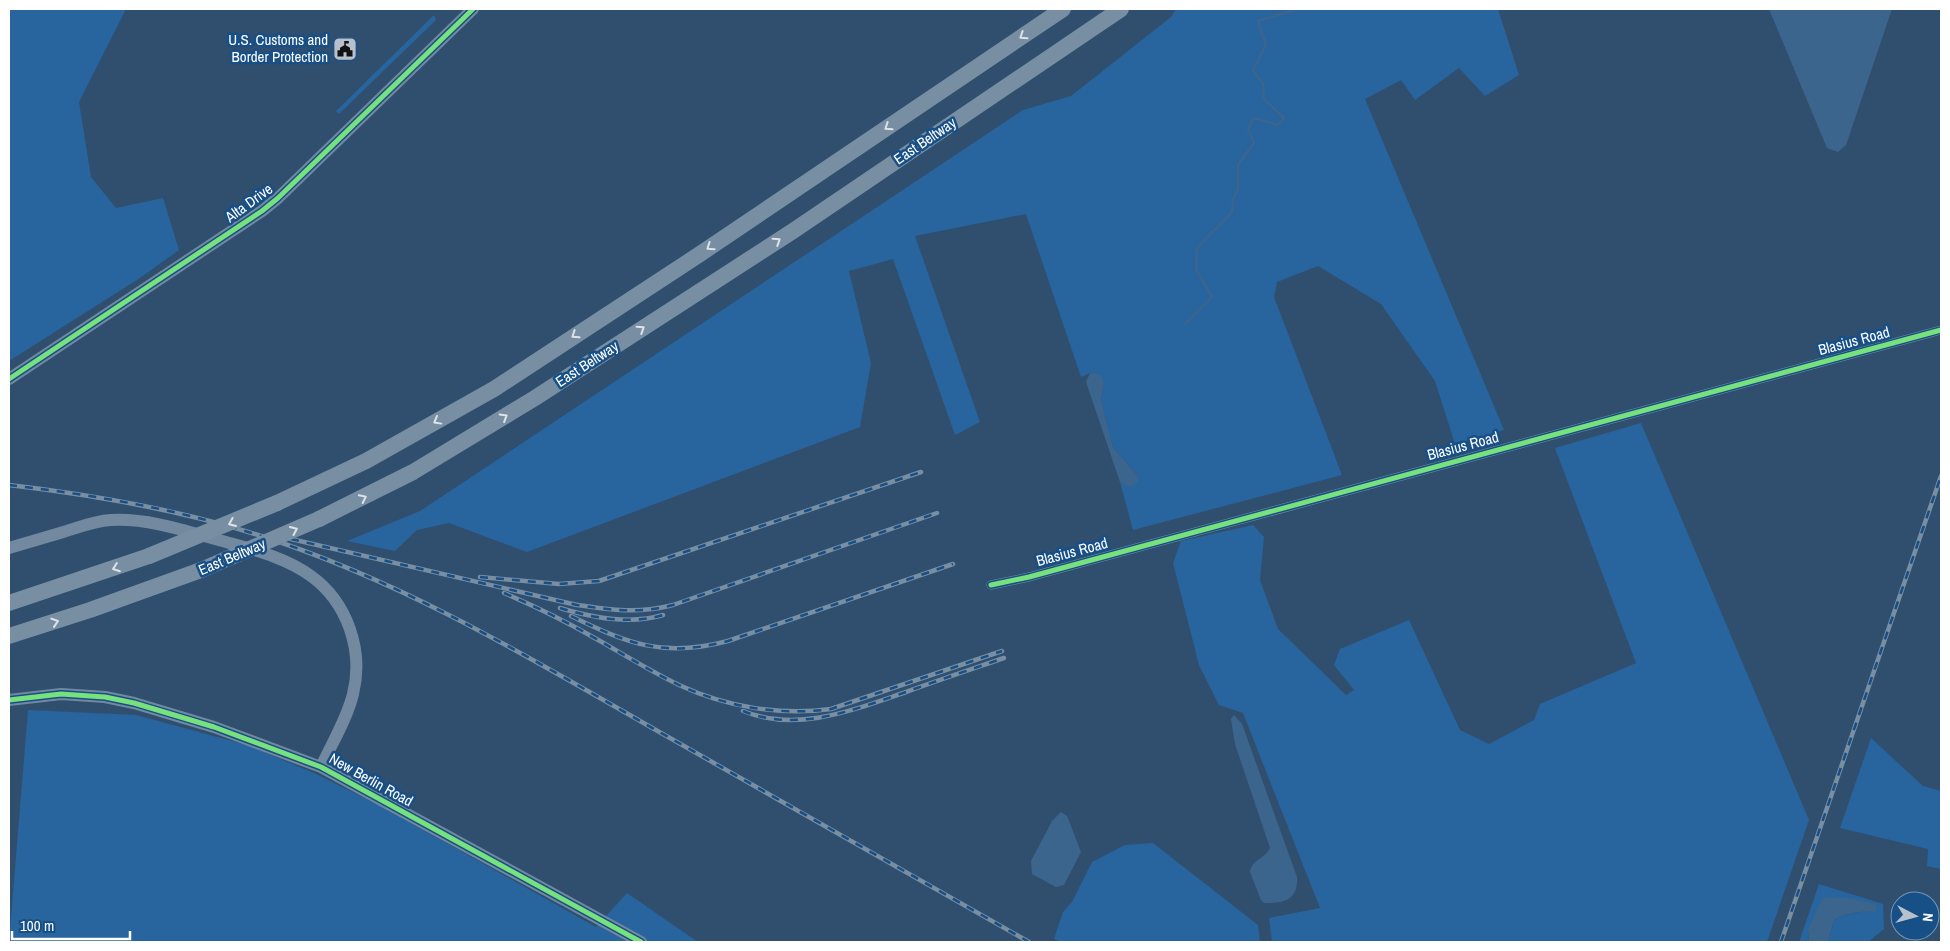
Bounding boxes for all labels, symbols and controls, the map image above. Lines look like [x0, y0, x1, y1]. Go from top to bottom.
place label: U.S. Customs and Border Protection [228, 29, 328, 67]
one-way arrow [1019, 30, 1029, 39]
public building icon: U.S. Customs and Border Protection [332, 36, 358, 62]
street label: East Beltway [889, 112, 961, 169]
one-way arrow [885, 121, 894, 130]
street label: Alta Drive [220, 178, 277, 228]
one-way arrow [772, 238, 781, 248]
one-way arrow [707, 241, 716, 250]
street label: Blasius Road [1816, 321, 1892, 360]
one-way arrow [635, 326, 644, 336]
one-way arrow [571, 329, 581, 338]
street label: East Beltway [551, 335, 623, 392]
one-way arrow [498, 414, 507, 423]
one-way arrow [434, 415, 443, 425]
street label: Blasius Road [1425, 426, 1501, 465]
one-way arrow [358, 494, 367, 504]
one-way arrow [229, 517, 237, 527]
one-way arrow [289, 525, 298, 536]
street label: Blasius Road [1034, 532, 1110, 571]
street label: East Beltway [195, 533, 269, 580]
one-way arrow [113, 562, 121, 572]
one-way arrow [51, 617, 59, 627]
street label: New Berlin Road [325, 748, 417, 811]
north arrow [1890, 891, 1940, 941]
scale bar [12, 908, 130, 940]
text: N [1919, 912, 1937, 922]
text: 100 m [20, 915, 54, 936]

